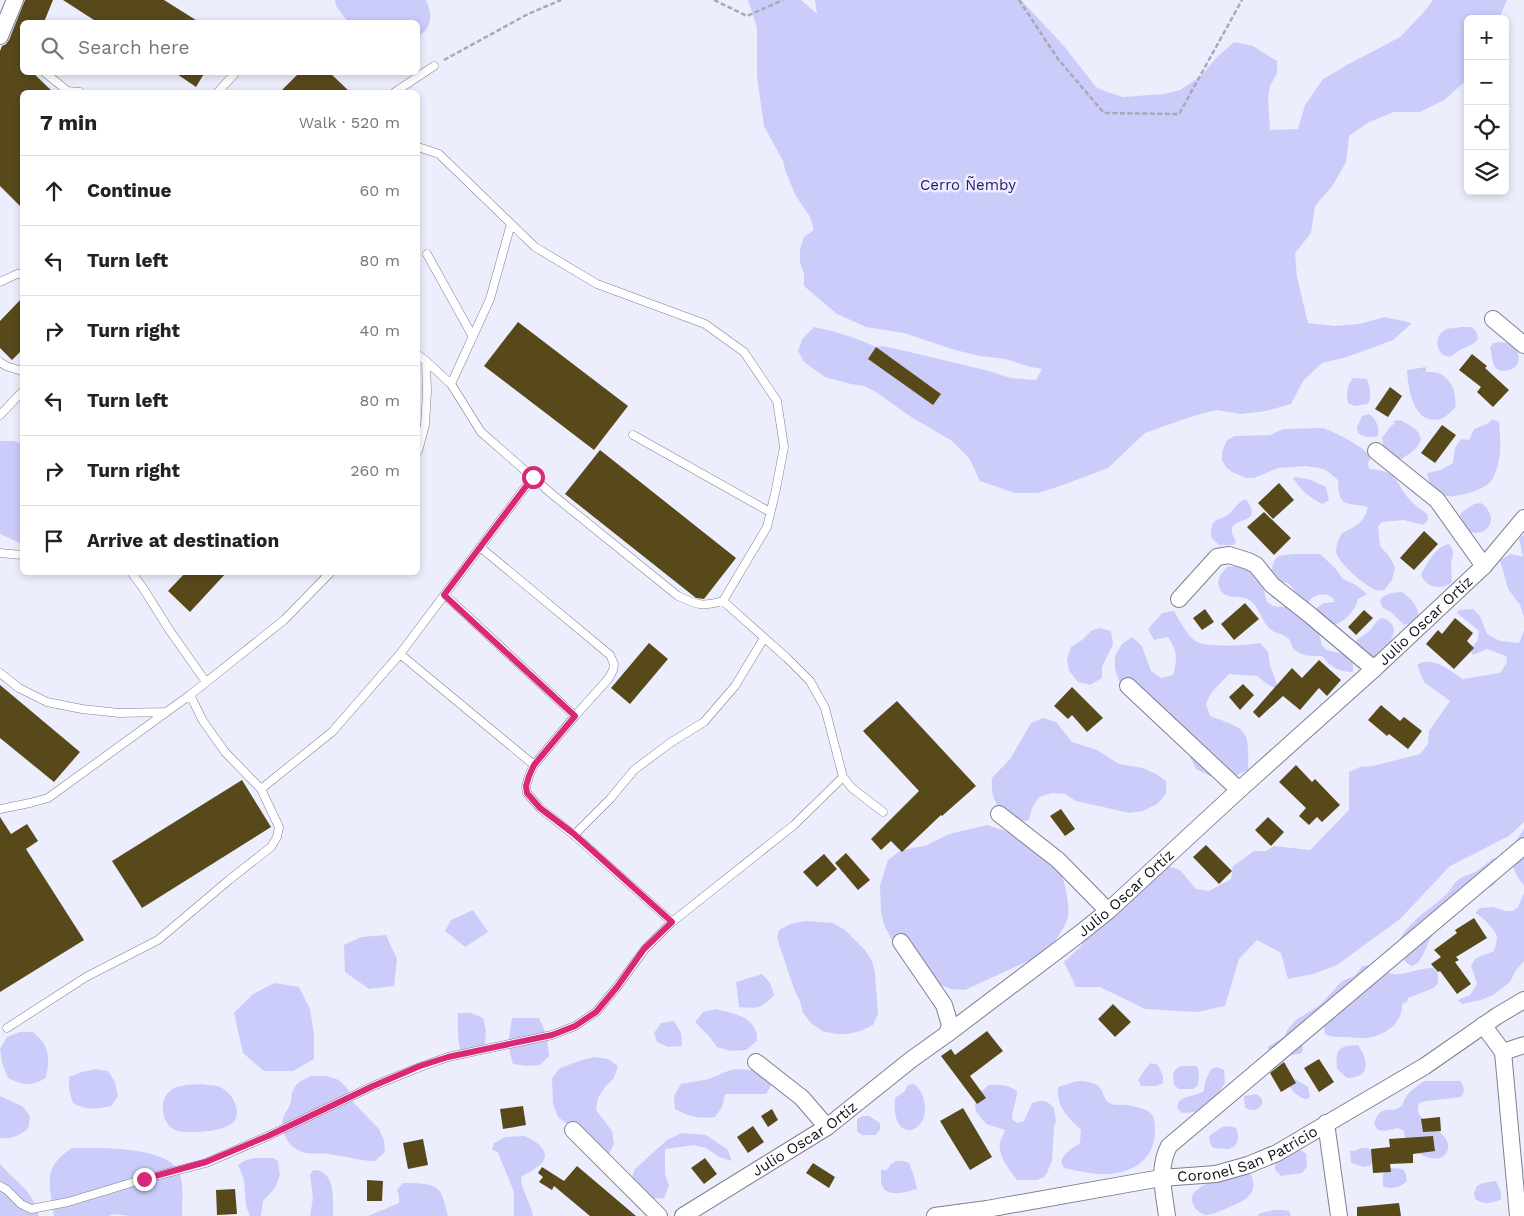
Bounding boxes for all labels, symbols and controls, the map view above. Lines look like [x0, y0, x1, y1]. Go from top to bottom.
map controls [1464, 15, 1509, 195]
button: + [1464, 15, 1509, 60]
search box [20, 20, 420, 75]
icon: search [38, 34, 66, 62]
text: Search here [78, 36, 189, 59]
button: − [1464, 60, 1509, 105]
button: locate [1464, 105, 1509, 150]
text: 7 min [40, 110, 97, 135]
text: Walk · 520 m [299, 113, 400, 132]
button: layers [1464, 150, 1509, 195]
park label: Cerro Ñemby [920, 176, 1016, 194]
icon: ahead [40, 177, 68, 205]
text: Continue [87, 179, 171, 202]
text: 60 m [360, 181, 400, 200]
icon: left [40, 247, 68, 275]
text: Turn left [87, 249, 168, 272]
text: 80 m [359, 251, 400, 270]
icon: right [40, 317, 68, 345]
text: Turn right [87, 319, 180, 342]
text: 40 m [360, 321, 400, 340]
icon: left [40, 387, 68, 415]
text: Turn left [87, 389, 168, 412]
text: 80 m [359, 391, 400, 410]
icon: right [40, 457, 68, 485]
text: Turn right [87, 459, 180, 482]
text: 260 m [350, 461, 400, 480]
route start [522, 466, 545, 489]
icon: arrive [40, 527, 68, 555]
text: Arrive at destination [87, 529, 279, 552]
street label: Julio Oscar Ortíz [1375, 572, 1476, 669]
street label: Julio Oscar Ortíz [1074, 846, 1178, 941]
street label: Julio Oscar Ortíz [749, 1098, 861, 1180]
street label: Coronel San Patricio [1177, 1122, 1321, 1186]
route end [133, 1168, 156, 1191]

